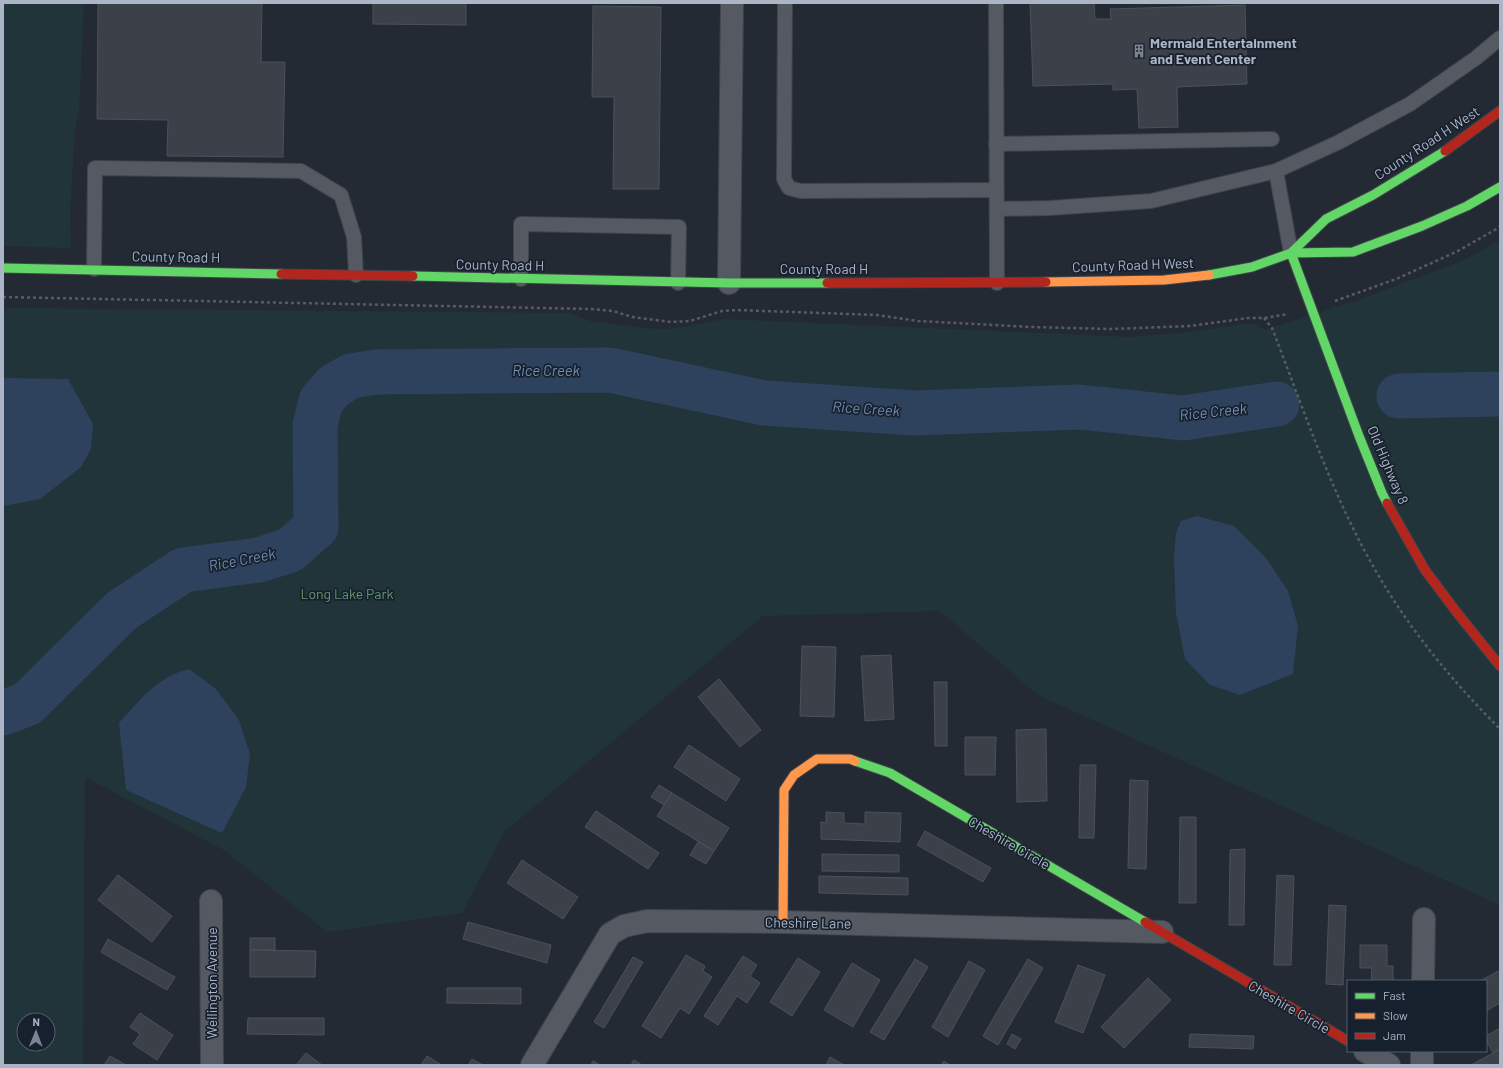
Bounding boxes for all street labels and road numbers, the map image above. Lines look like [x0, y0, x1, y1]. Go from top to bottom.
street label: County Road H West [1371, 102, 1483, 183]
street label: County Road H [132, 247, 220, 266]
street label: County Road H West [1072, 254, 1194, 275]
street label: County Road H [456, 255, 544, 274]
street label: County Road H [780, 260, 868, 277]
street label: Old Highway 8 [1364, 423, 1413, 507]
street label: Cheshire Circle [965, 812, 1053, 873]
street label: Cheshire Lane [765, 913, 851, 932]
street label: Wellington Avenue [203, 927, 220, 1039]
street label: Cheshire Circle [1245, 976, 1333, 1037]

